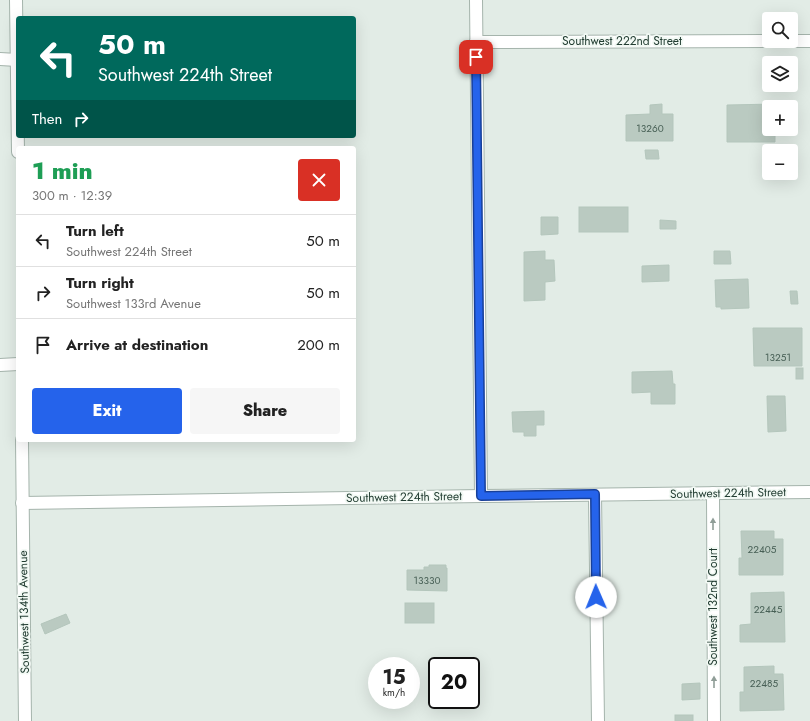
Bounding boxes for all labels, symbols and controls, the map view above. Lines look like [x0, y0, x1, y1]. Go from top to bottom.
map controls [762, 12, 798, 180]
button: search [762, 12, 798, 48]
text: 50 m [98, 24, 166, 65]
icon: left [32, 32, 84, 84]
street label: Southwest 222nd Street [562, 32, 682, 50]
pin [459, 40, 493, 74]
icon: arrive [465, 46, 487, 68]
button: layers [762, 56, 798, 92]
text: Southwest 224th Street [98, 62, 272, 88]
button: + [762, 100, 798, 136]
text: Then [32, 108, 62, 130]
icon: right [70, 108, 92, 130]
house number: 13260 [636, 121, 664, 136]
button: − [762, 144, 798, 180]
text: 1 min [32, 153, 93, 188]
button: close [298, 159, 340, 201]
text: 300 m · 12:39 [32, 186, 112, 205]
text: Turn left [66, 220, 124, 242]
icon: left [32, 230, 54, 252]
text: 50 m [306, 230, 340, 252]
text: Southwest 224th Street [66, 242, 192, 261]
text: Turn right [66, 272, 134, 294]
icon: right [32, 282, 54, 304]
text: 50 m [306, 282, 340, 304]
text: Southwest 133rd Avenue [66, 294, 201, 313]
icon: arrive [32, 334, 54, 356]
text: Arrive at destination [66, 334, 208, 356]
text: 200 m [297, 334, 340, 356]
house number: 13251 [765, 350, 791, 365]
button: Exit [32, 388, 182, 434]
button: Share [190, 388, 340, 434]
street label: Southwest 224th Street [670, 483, 786, 503]
street label: Southwest 224th Street [346, 487, 462, 507]
one-way arrow [710, 517, 716, 530]
house number: 22405 [748, 542, 777, 557]
street label: Southwest 132nd Court [704, 548, 722, 666]
street label: Southwest 134th Avenue [14, 550, 34, 674]
house number: 13330 [414, 573, 440, 588]
position arrow [575, 576, 617, 618]
house number: 22445 [754, 602, 783, 617]
speed limit sign: 20 [428, 657, 480, 709]
text: 15 [382, 663, 406, 692]
one-way arrow [711, 675, 717, 688]
house number: 22485 [750, 676, 779, 691]
text: km/h [383, 685, 405, 700]

